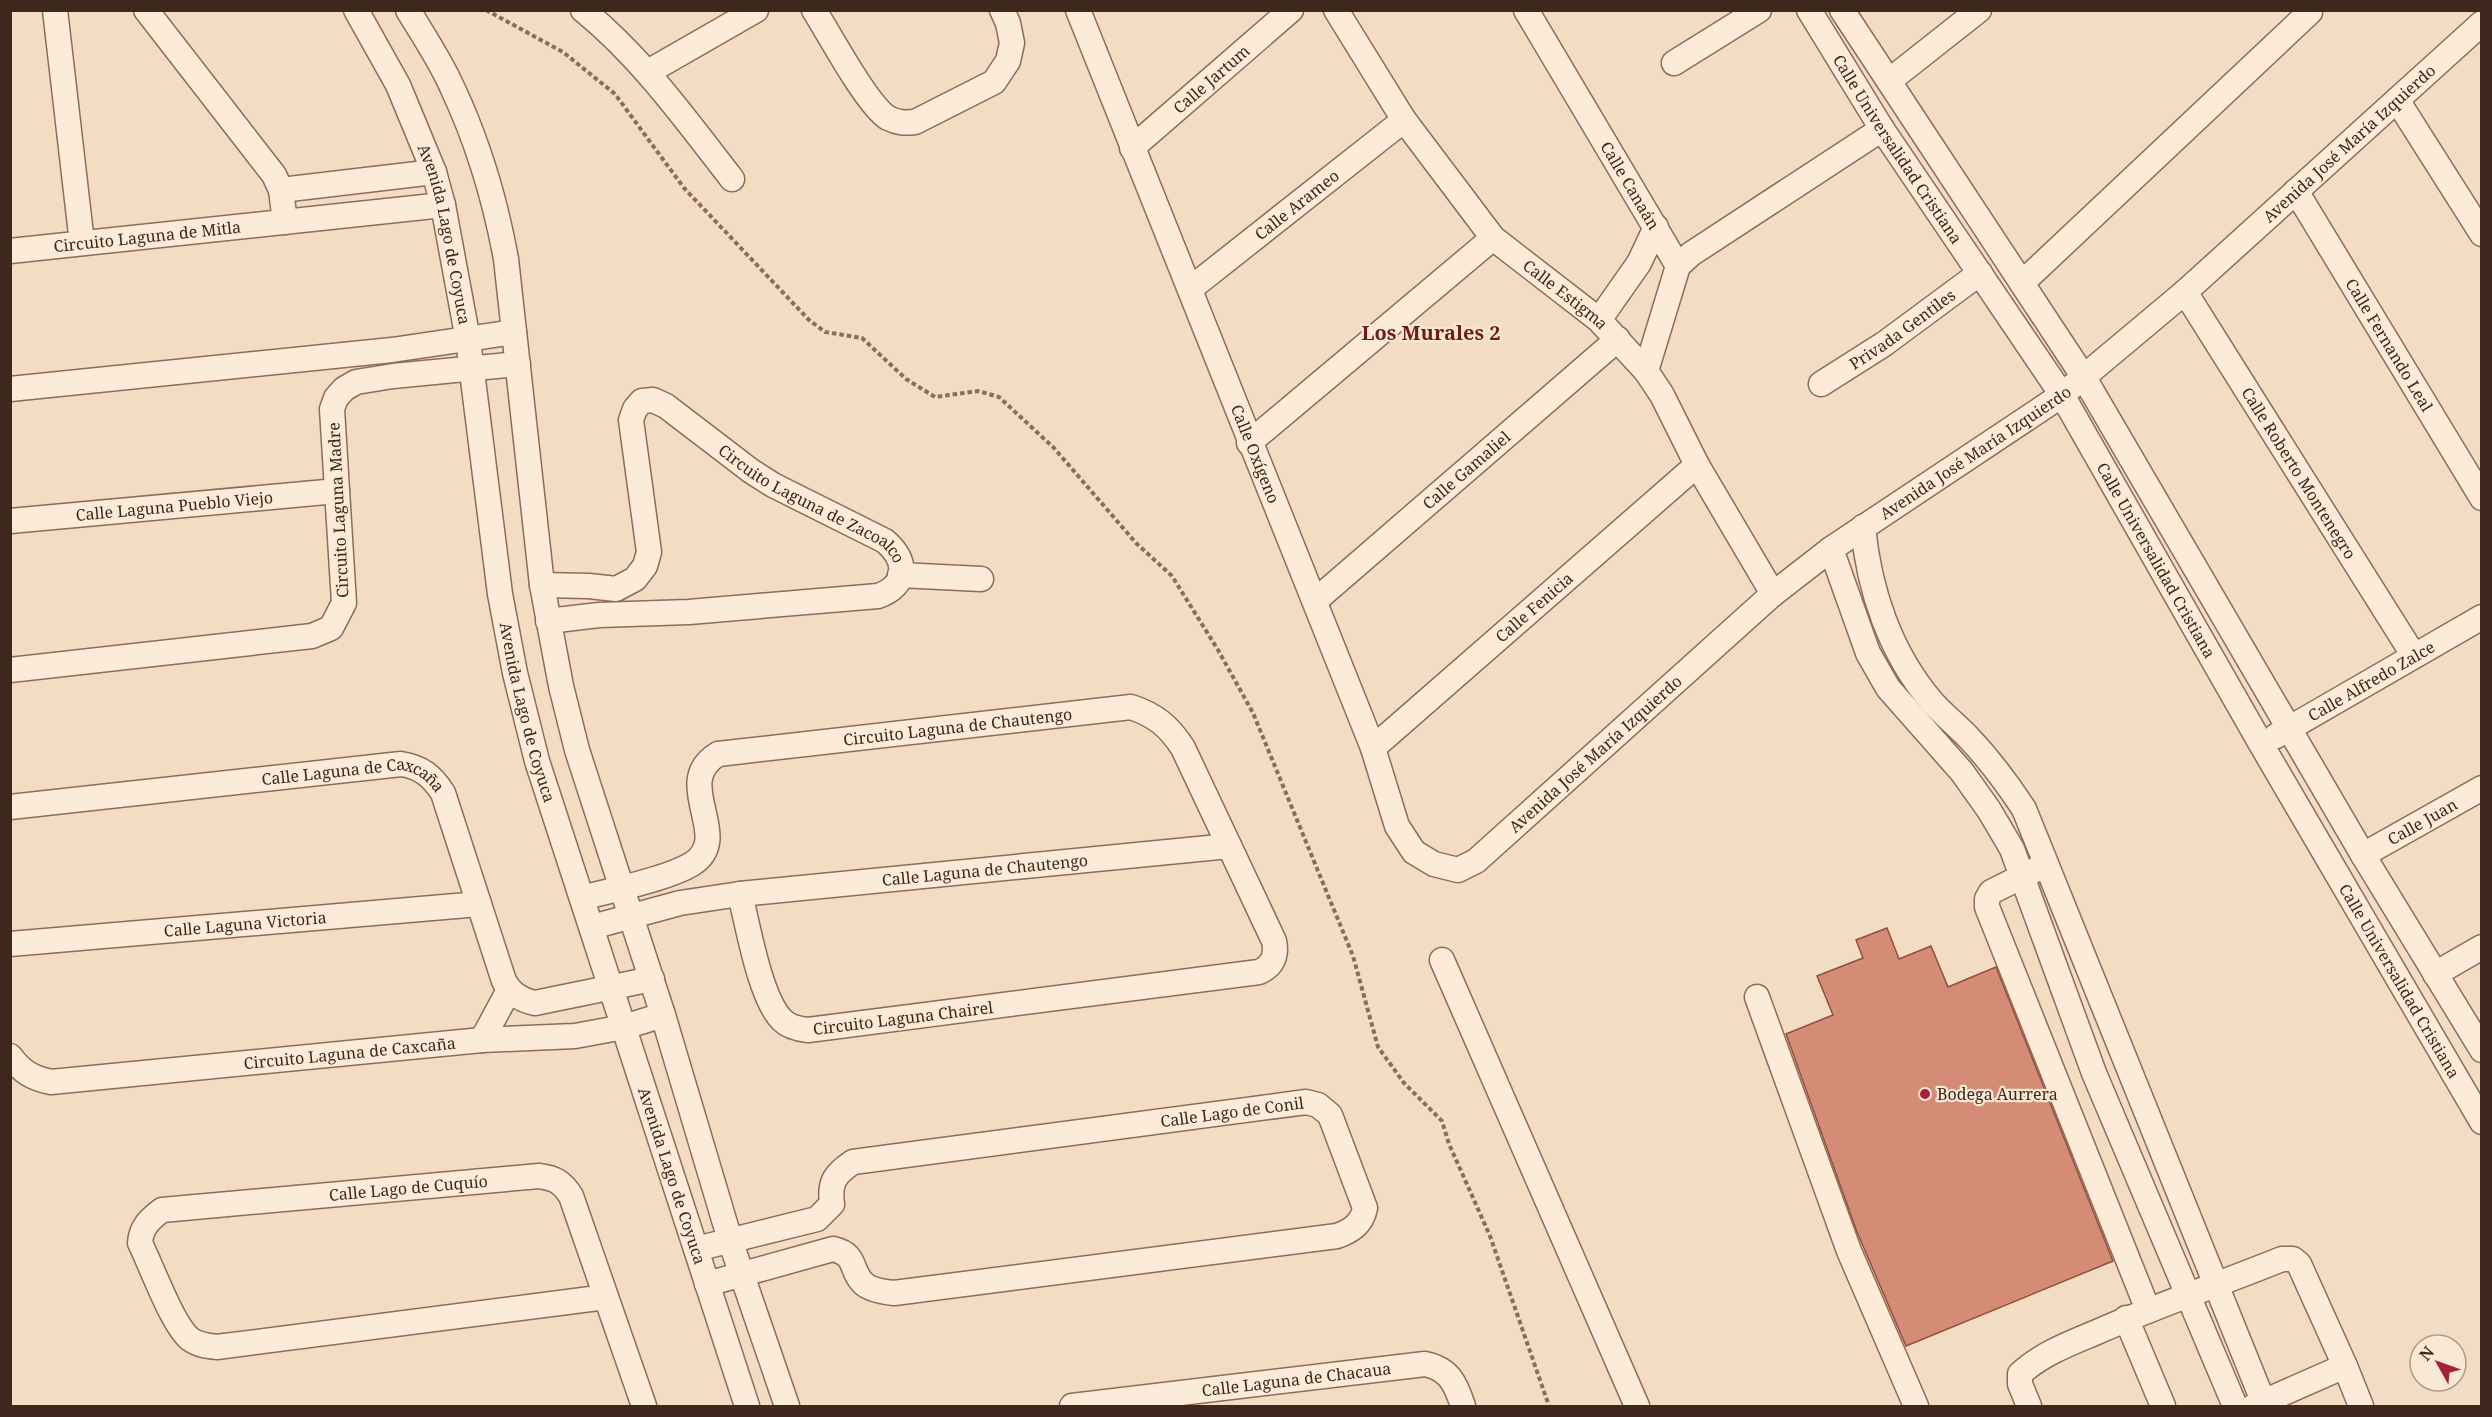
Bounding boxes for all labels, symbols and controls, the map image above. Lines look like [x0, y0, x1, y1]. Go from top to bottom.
street label: Calle Jartum [1168, 40, 1254, 119]
street label: Calle Universalidad Cristiana [1828, 50, 1968, 248]
street label: Avenida José María Izquierdo [2258, 59, 2440, 227]
street label: Calle Canaán [1595, 137, 1665, 234]
street label: Avenida Lago de Coyuca [413, 140, 476, 326]
street label: Calle Arameo [1250, 164, 1344, 245]
street label: Circuito Laguna de Mitla [52, 216, 242, 257]
street label: Calle Estigma [1519, 254, 1613, 334]
street label: Calle Fernando Leal [2341, 274, 2438, 416]
street label: Privada Gentiles [1845, 284, 1960, 374]
district label: Los Murales 2 [1361, 319, 1501, 346]
street label: Avenida José María Izquierdo [1875, 381, 2076, 524]
street label: Calle Roberto Montenegro [2237, 383, 2361, 563]
street label: Calle Oxígeno [1226, 401, 1285, 506]
street label: Circuito Laguna Madre [322, 422, 354, 598]
street label: Calle Gamaliel [1418, 426, 1515, 514]
street label: Circuito Laguna de Zacoalco [714, 439, 910, 566]
street label: Calle Universalidad Cristiana [2092, 458, 2221, 662]
street label: Calle Laguna Pueblo Viejo [75, 486, 274, 526]
street label: Calle Fenicia [1491, 567, 1578, 647]
street label: Avenida Lago de Coyuca [495, 620, 561, 805]
street label: Calle Alfredo Zalce [2304, 636, 2439, 726]
street label: Avenida José María Izquierdo [1504, 670, 1687, 837]
street label: Circuito Laguna de Chautengo [842, 703, 1073, 751]
street label: Calle Laguna de Caxcaña [260, 753, 450, 797]
street label: Calle Juan [2383, 793, 2461, 850]
street label: Calle Laguna de Chautengo [881, 849, 1089, 891]
street label: Calle Universalidad Cristiana [2334, 880, 2465, 1082]
street label: Calle Laguna Victoria [163, 906, 327, 942]
street label: Circuito Laguna Chairel [812, 996, 994, 1040]
street label: Circuito Laguna de Caxcaña [243, 1032, 457, 1074]
place label: Bodega Aurrera [1937, 1083, 2058, 1105]
street label: Avenida Lago de Coyuca [633, 1084, 711, 1267]
marker: Bodega Aurrera [1918, 1087, 1932, 1101]
street label: Calle Lago de Conil [1159, 1091, 1305, 1132]
street label: Calle Lago de Cuquío [328, 1170, 489, 1206]
north arrow [2408, 1333, 2468, 1393]
text: N [2414, 1341, 2439, 1365]
street label: Calle Laguna de Chacaua [1201, 1357, 1392, 1401]

